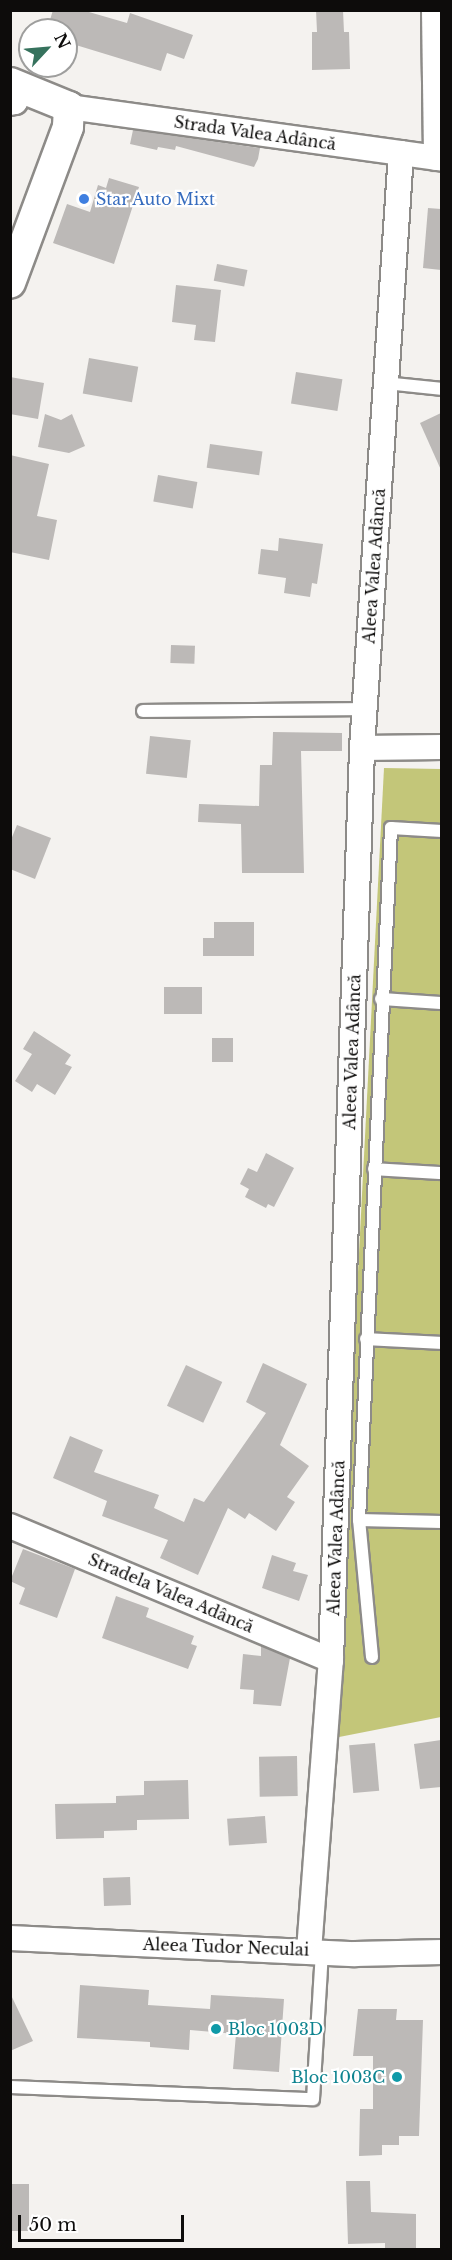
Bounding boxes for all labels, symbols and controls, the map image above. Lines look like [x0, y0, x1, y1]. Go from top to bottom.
north arrow [18, 18, 78, 78]
text: N [50, 30, 75, 52]
street label: Strada Valea Adâncă [172, 112, 338, 154]
place label: Star Auto Mixt [96, 189, 216, 209]
marker: Star Auto Mixt [77, 192, 91, 206]
street label: Aleea Valea Adâncă [359, 487, 389, 645]
street label: Aleea Valea Adâncă [340, 973, 364, 1131]
street label: Aleea Valea Adâncă [324, 1459, 348, 1617]
street label: Stradela Valea Adâncă [85, 1549, 257, 1637]
street label: Aleea Tudor Neculai [142, 1934, 310, 1960]
place label: Bloc 1003D [228, 2019, 323, 2039]
marker: Bloc 1003D [209, 2022, 223, 2036]
place label: Bloc 1003C [291, 2067, 385, 2087]
marker: Bloc 1003C [390, 2070, 404, 2084]
scale bar [21, 2203, 188, 2241]
text: 50 m [29, 2214, 77, 2236]

